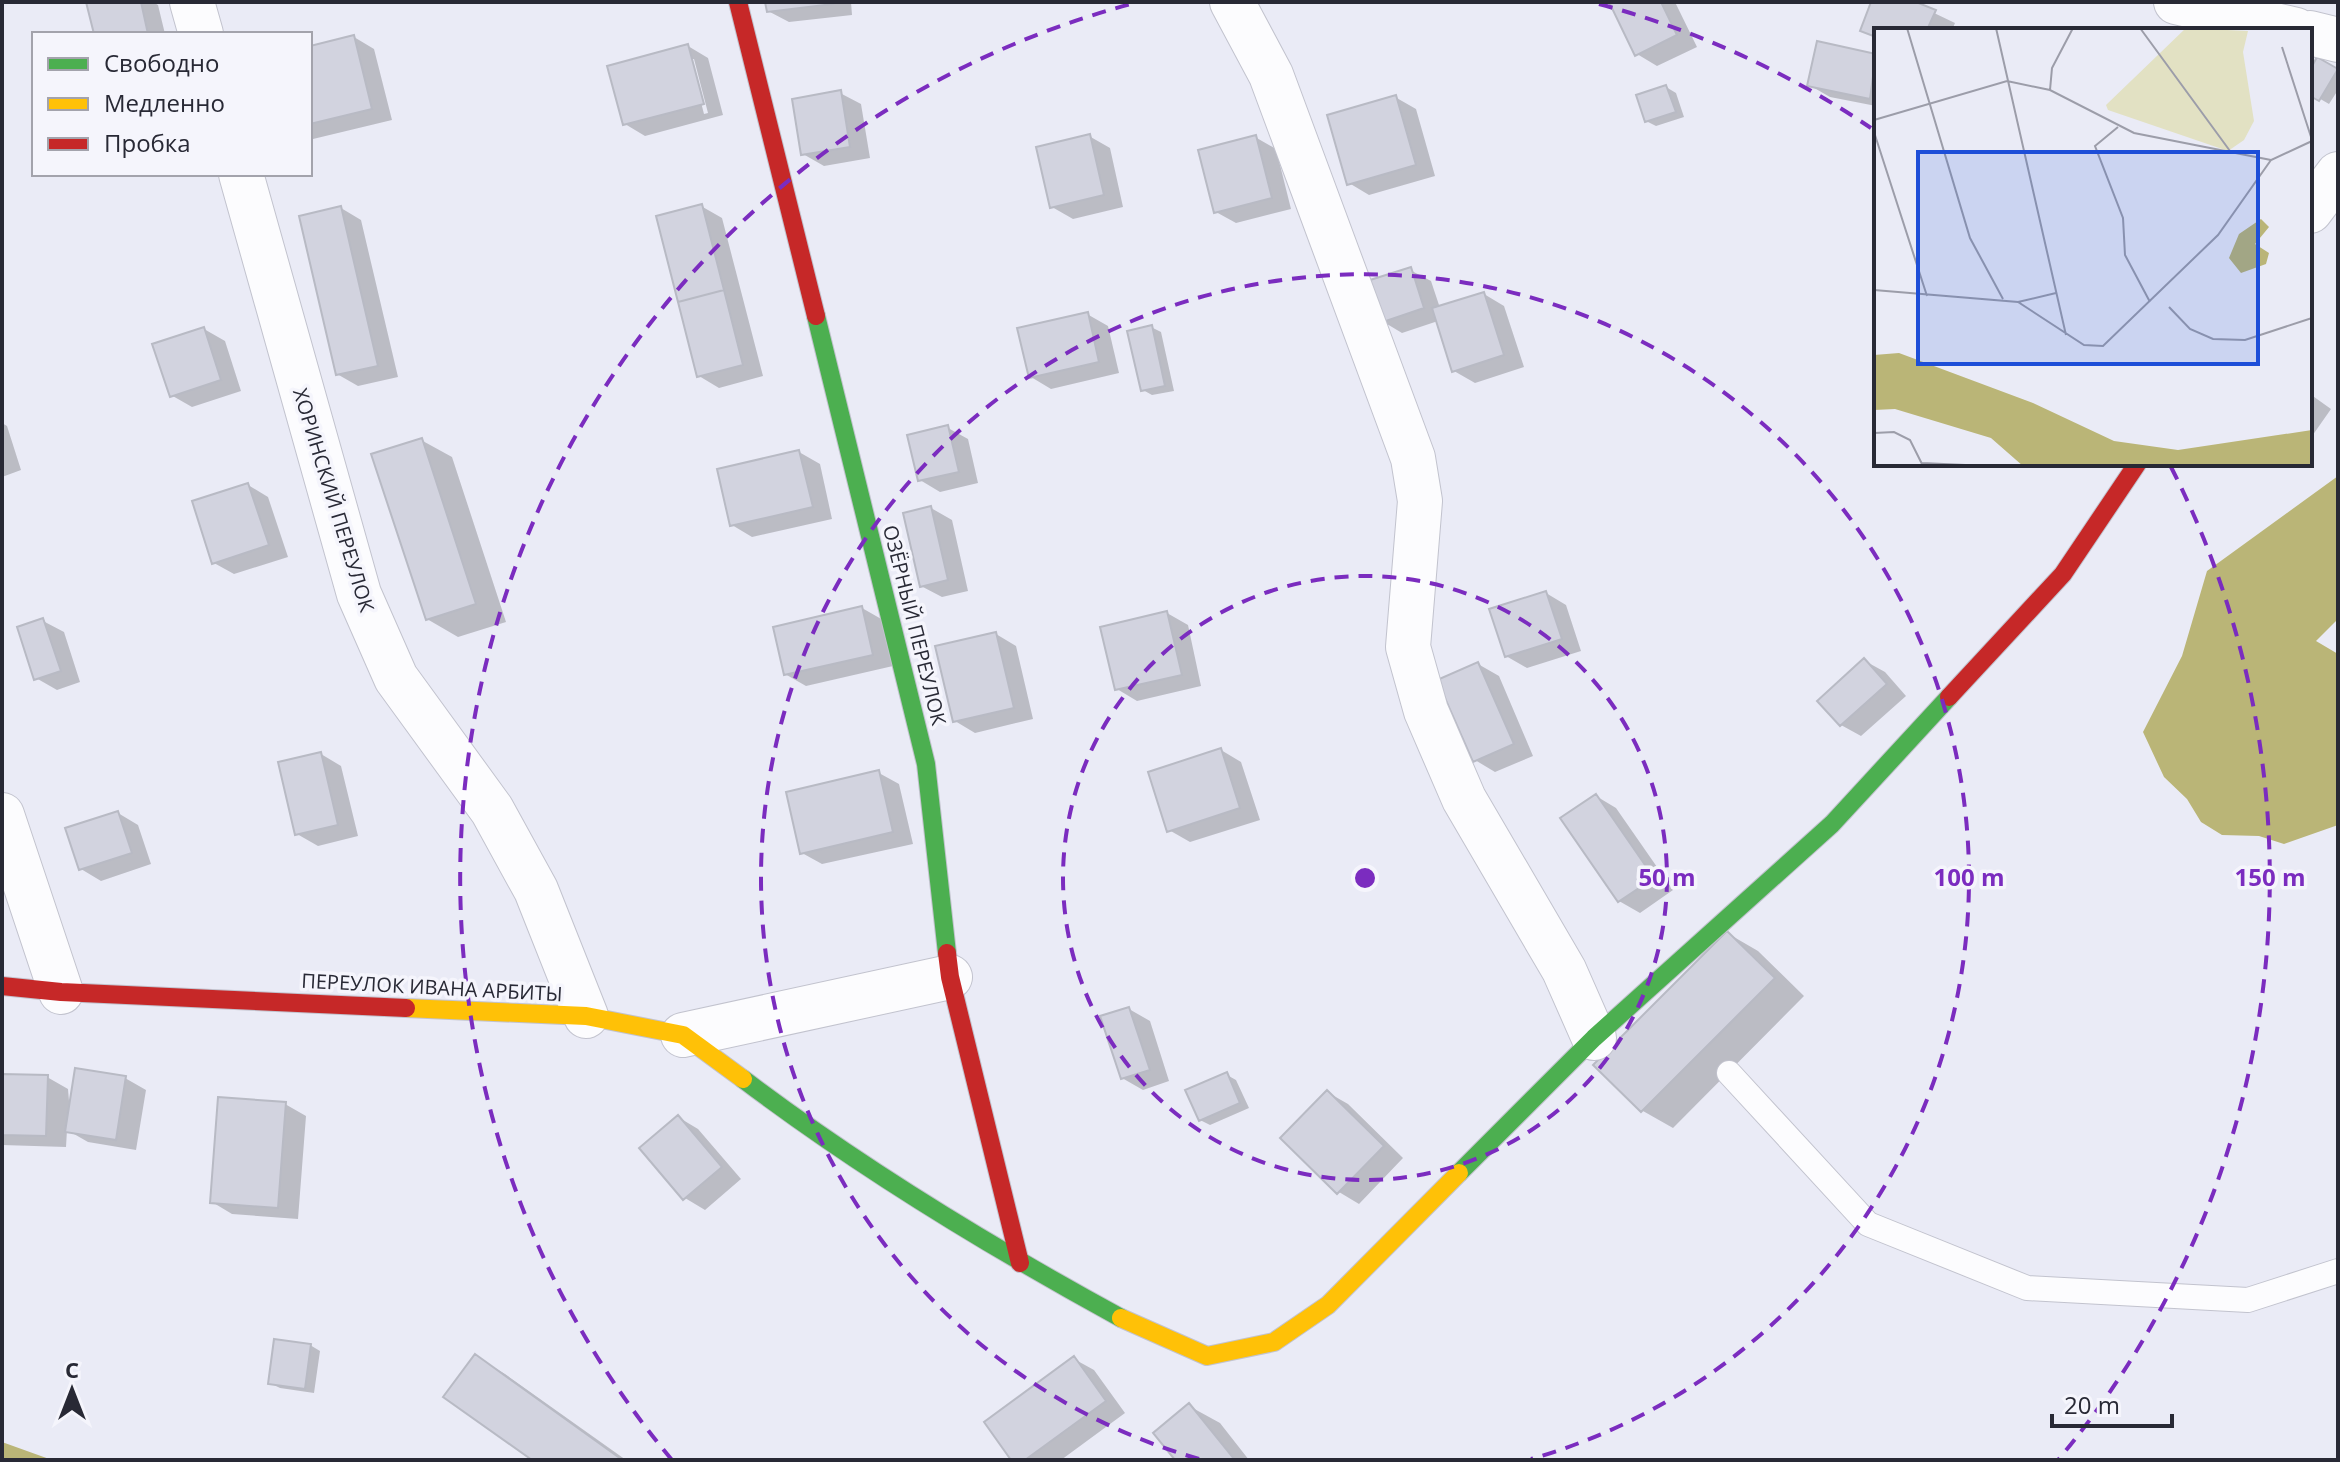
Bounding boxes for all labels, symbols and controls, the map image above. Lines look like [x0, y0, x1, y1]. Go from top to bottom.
inset map [1874, 28, 2312, 466]
legend [32, 32, 312, 176]
text: Свободно [104, 46, 219, 79]
text: Медленно [104, 86, 225, 119]
text: Пробка [104, 126, 191, 159]
street label: ХОРИНСКИЙ ПЕРЕУЛОК [287, 385, 381, 616]
street label: ОЗЁРНЫЙ ПЕРЕУЛОК [877, 522, 953, 729]
text: 50 m [1638, 860, 1696, 893]
text: 100 m [1934, 860, 2004, 893]
text: 150 m [2235, 860, 2305, 893]
centre of rings [1351, 864, 1379, 892]
street label: ПЕРЕУЛОК ИВАНА АРБИТЫ [301, 967, 563, 1007]
north arrow [32, 1350, 112, 1430]
text: С [65, 1354, 79, 1384]
scale bar [2052, 1378, 2172, 1428]
text: 20 m [2064, 1388, 2120, 1421]

